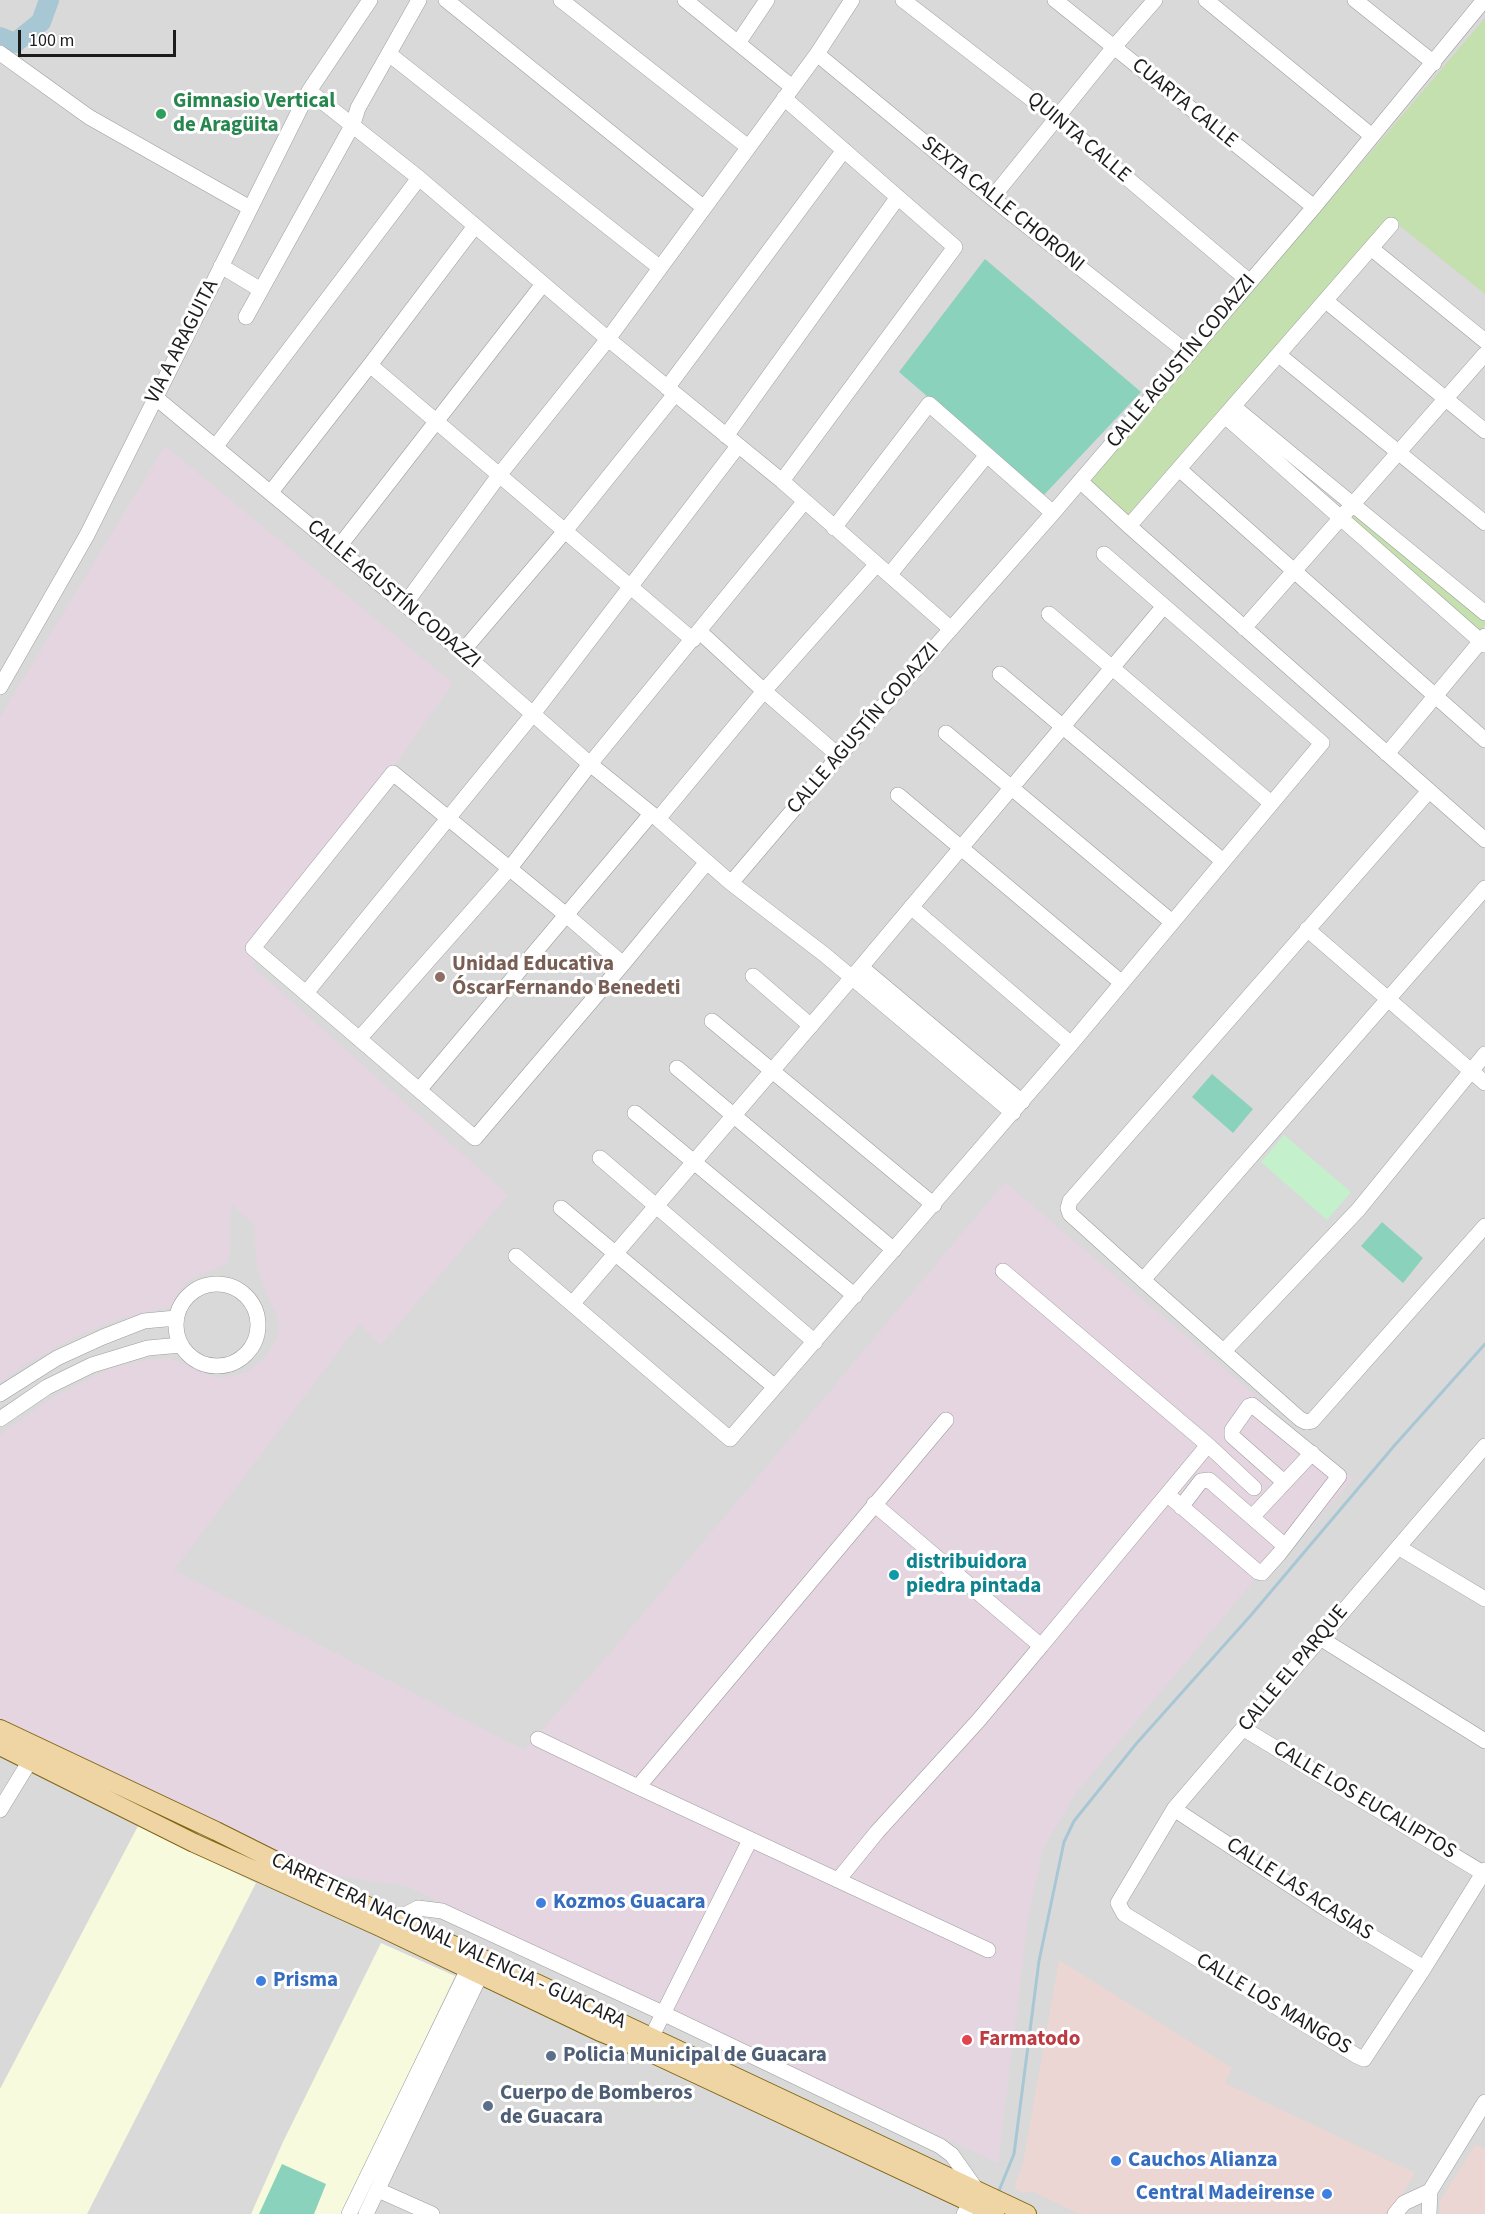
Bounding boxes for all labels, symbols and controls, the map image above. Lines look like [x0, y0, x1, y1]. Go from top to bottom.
scale bar [21, 18, 178, 56]
text: 100 m [29, 28, 74, 53]
street label: CUARTA CALLE [1126, 54, 1242, 154]
street label: QUINTA CALLE [1021, 87, 1135, 189]
place label: Gimnasio Vertical de Aragüita [173, 89, 335, 139]
marker: Gimnasio Vertical de Aragüita [154, 107, 168, 121]
street label: SEXTA CALLE CHORONI [915, 132, 1089, 278]
street label: CALLE AGUSTÍN CODAZZI [1102, 270, 1262, 454]
street label: VIA A ARAGUITA [141, 276, 225, 408]
street label: CALLE AGUSTÍN CODAZZI [301, 515, 485, 675]
street label: CALLE AGUSTÍN CODAZZI [783, 638, 945, 820]
place label: Unidad Educativa ÓscarFernando Benedeti [452, 952, 681, 1002]
marker: Unidad Educativa ÓscarFernando Benedeti [433, 970, 447, 984]
place label: distribuidora piedra pintada [906, 1550, 1041, 1600]
marker: distribuidora piedra pintada [887, 1568, 901, 1582]
street label: CALLE EL PARQUE [1234, 1601, 1354, 1737]
street label: CALLE LOS EUCALIPTOS [1268, 1736, 1460, 1866]
street label: CALLE LAS ACASIAS [1221, 1833, 1377, 1947]
street label: CARRETERA NACIONAL VALENCIA - GUACARA [267, 1848, 629, 2036]
place label: Kozmos Guacara [553, 1890, 706, 1916]
marker: Kozmos Guacara [534, 1896, 548, 1910]
street label: CALLE LOS MANGOS [1191, 1949, 1355, 2061]
place label: Prisma [273, 1968, 338, 1994]
marker: Prisma [254, 1974, 268, 1988]
place label: Farmatodo [979, 2027, 1080, 2053]
marker: Farmatodo [960, 2033, 974, 2047]
place label: Policia Municipal de Guacara [563, 2043, 827, 2069]
marker: Policia Municipal de Guacara [544, 2049, 558, 2063]
place label: Cuerpo de Bomberos de Guacara [500, 2081, 692, 2131]
marker: Cuerpo de Bomberos de Guacara [481, 2099, 495, 2113]
place label: Cauchos Alianza [1128, 2148, 1277, 2174]
marker: Cauchos Alianza [1109, 2154, 1123, 2168]
place label: Central Madeirense [1136, 2181, 1315, 2207]
marker: Central Madeirense [1320, 2187, 1334, 2201]

